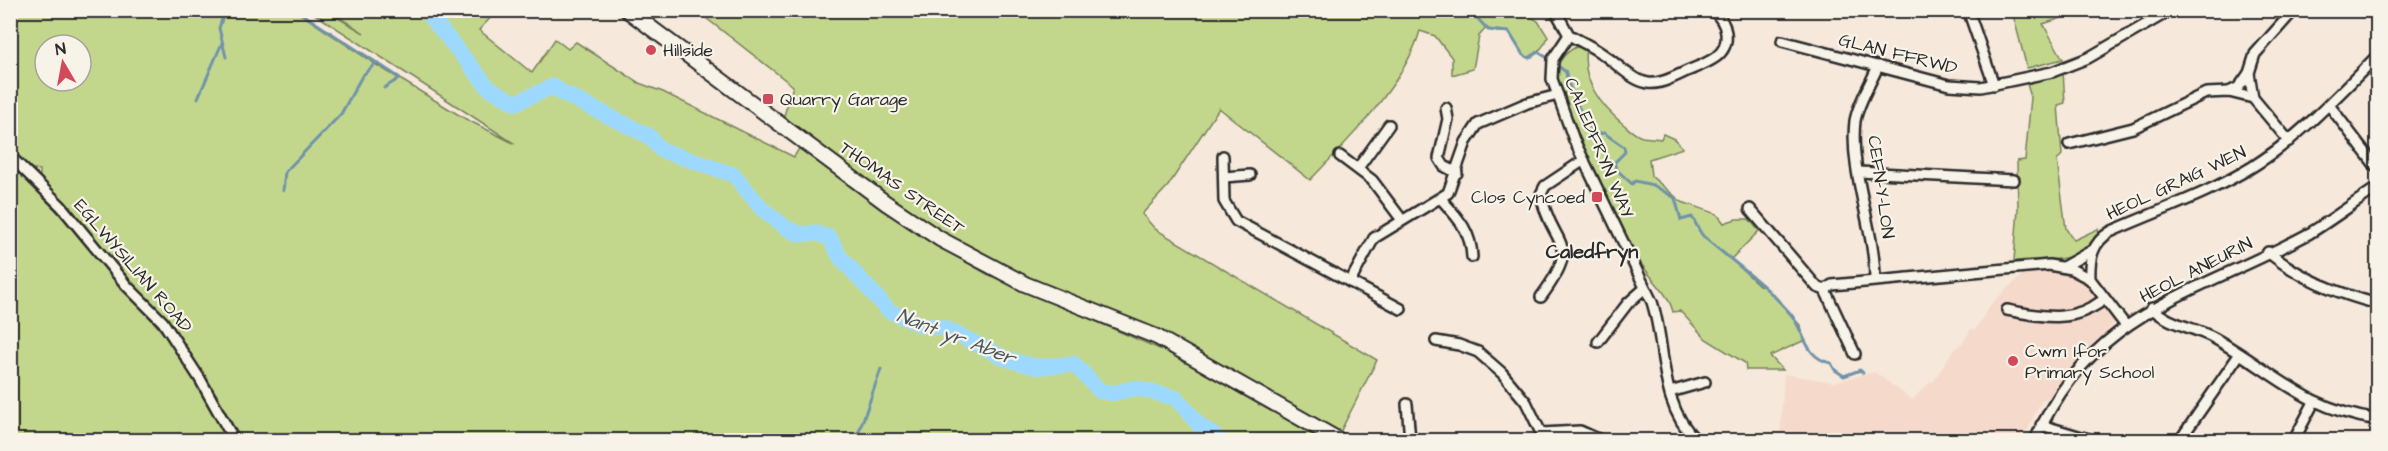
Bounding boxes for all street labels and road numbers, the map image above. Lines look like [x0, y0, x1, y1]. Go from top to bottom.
street label: GLAN FFRWD [1836, 27, 1960, 81]
street label: CALEDFRYN WAY [1558, 74, 1640, 223]
street label: CEFN-Y-LON [1861, 134, 1901, 240]
street label: THOMAS STREET [834, 135, 970, 241]
street label: HEOL GRAIG WEN [2102, 140, 2250, 226]
street label: EGLWYSILIAN ROAD [68, 194, 198, 338]
street label: HEOL ANEURIN [2135, 231, 2257, 309]

